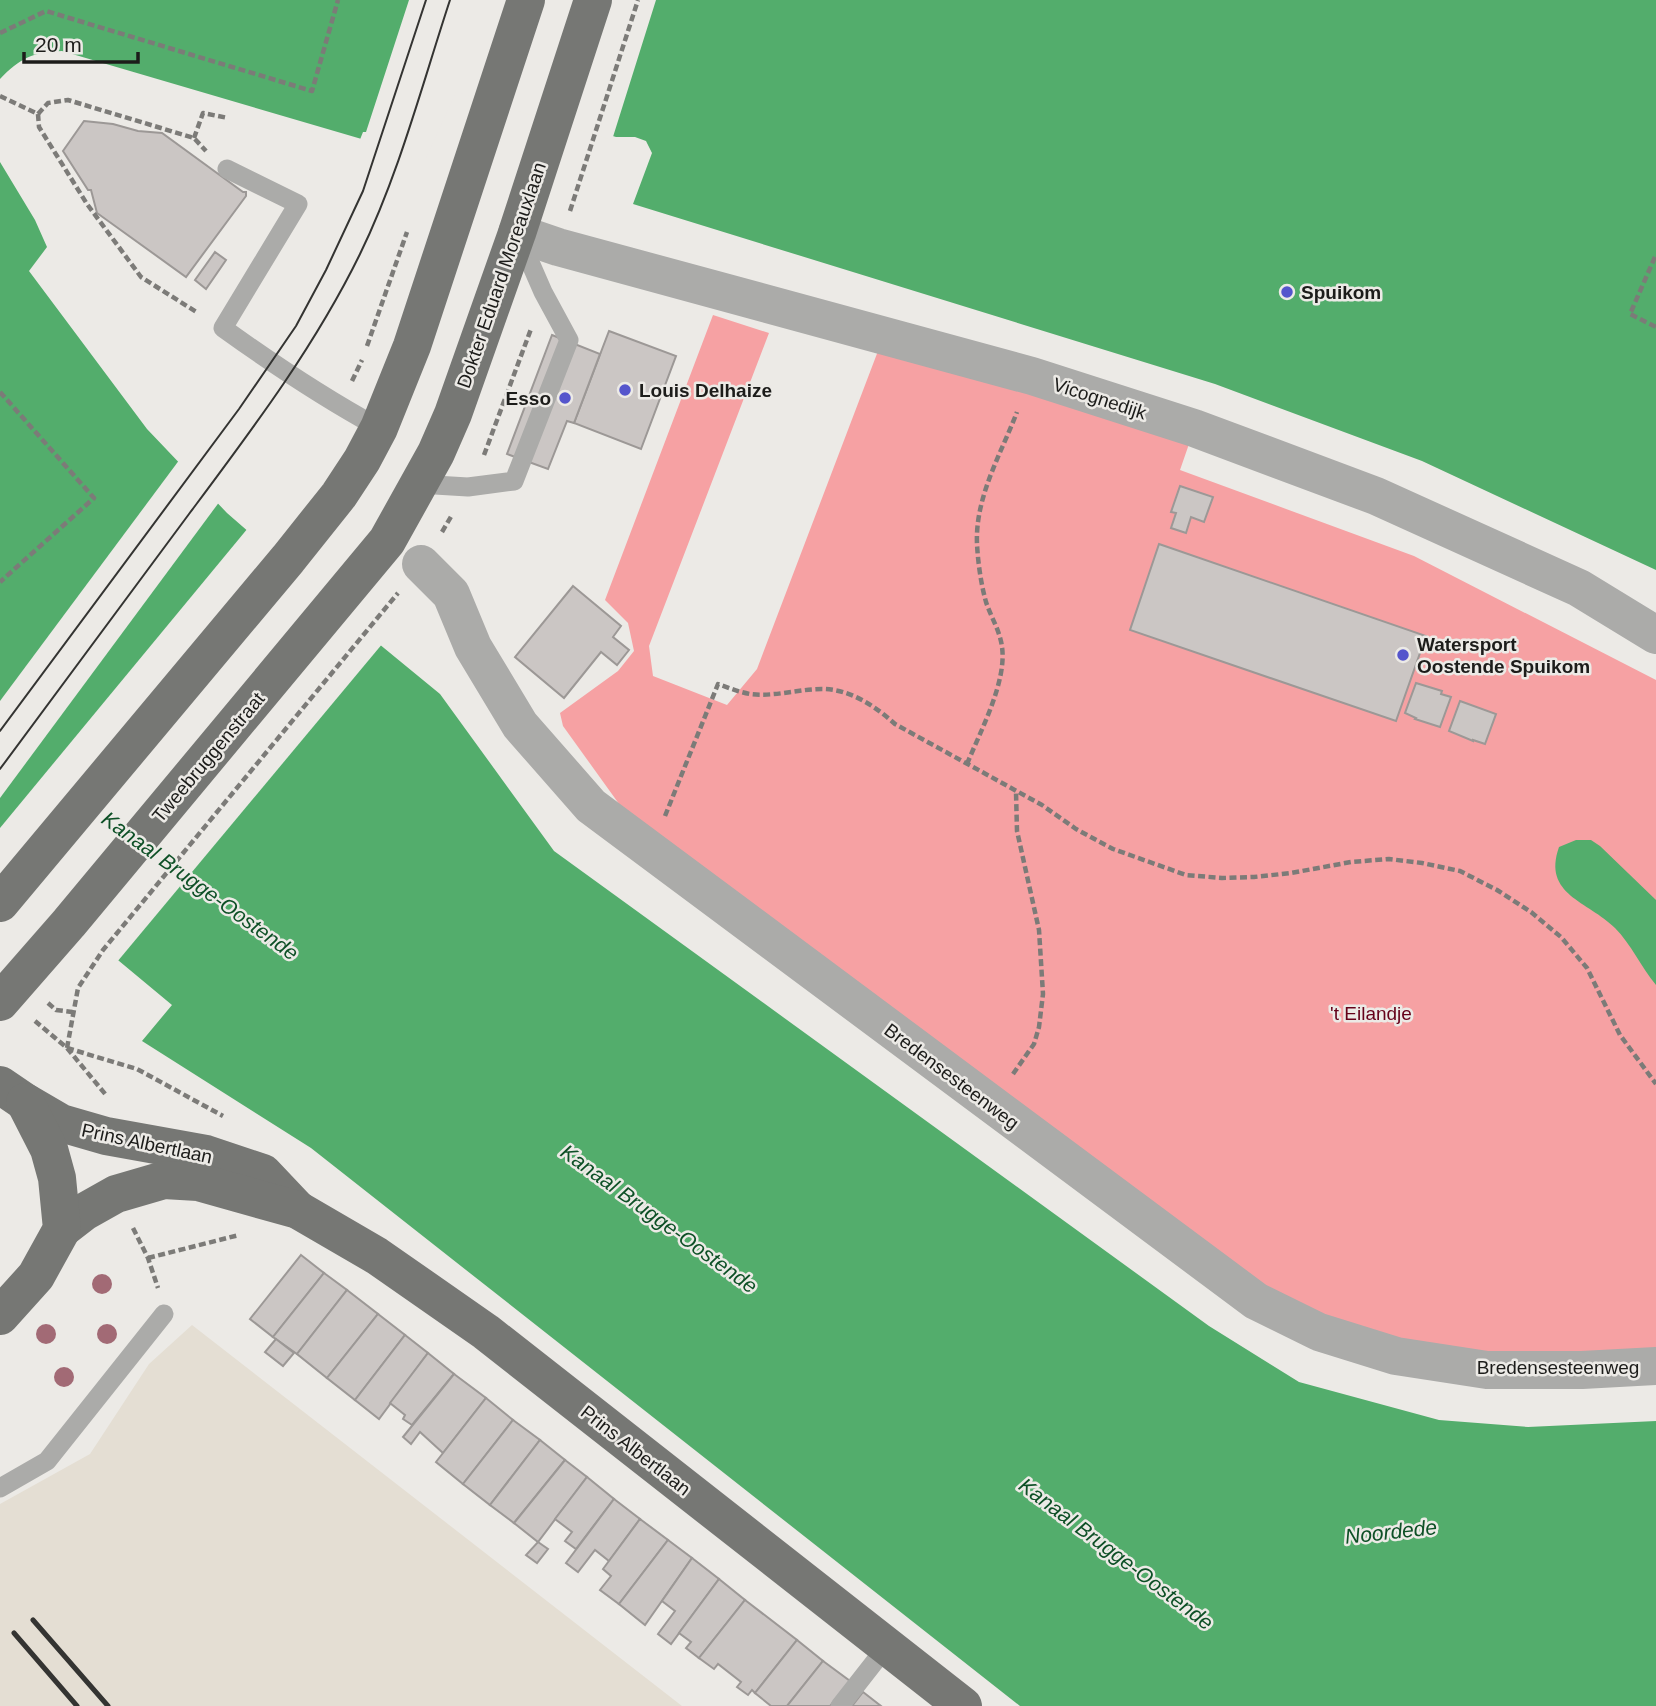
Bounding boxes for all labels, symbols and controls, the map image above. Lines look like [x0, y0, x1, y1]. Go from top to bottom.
scale bar [24, 21, 138, 65]
text: 20 m [35, 33, 82, 56]
street label: Dokter Eduard Moreauxlaan [453, 159, 550, 391]
place label: Spuikom [1301, 282, 1381, 303]
marker: Spuikom [1279, 284, 1295, 300]
street label: Vicognedijk [1051, 374, 1150, 424]
place label: Louis Delhaize [639, 380, 772, 401]
marker: Louis Delhaize [617, 382, 633, 398]
place label: Esso [506, 388, 551, 409]
marker: Esso [557, 390, 573, 406]
place label: Watersport Oostende Spuikom [1417, 634, 1590, 677]
marker: Watersport Oostende Spuikom [1395, 647, 1411, 663]
street label: Tweebruggenstraat [148, 688, 269, 826]
water label: Kanaal Brugge-Oostende [98, 807, 303, 965]
park label: 't Eilandje [1330, 1003, 1412, 1024]
street label: Bredensesteenweg [880, 1019, 1023, 1134]
street label: Prins Albertlaan [80, 1119, 214, 1168]
water label: Kanaal Brugge-Oostende [557, 1140, 762, 1298]
street label: Bredensesteenweg [1477, 1357, 1639, 1378]
street label: Prins Albertlaan [577, 1401, 695, 1500]
water label: Kanaal Brugge-Oostende [1015, 1473, 1218, 1634]
water label: Noordede [1344, 1515, 1438, 1548]

